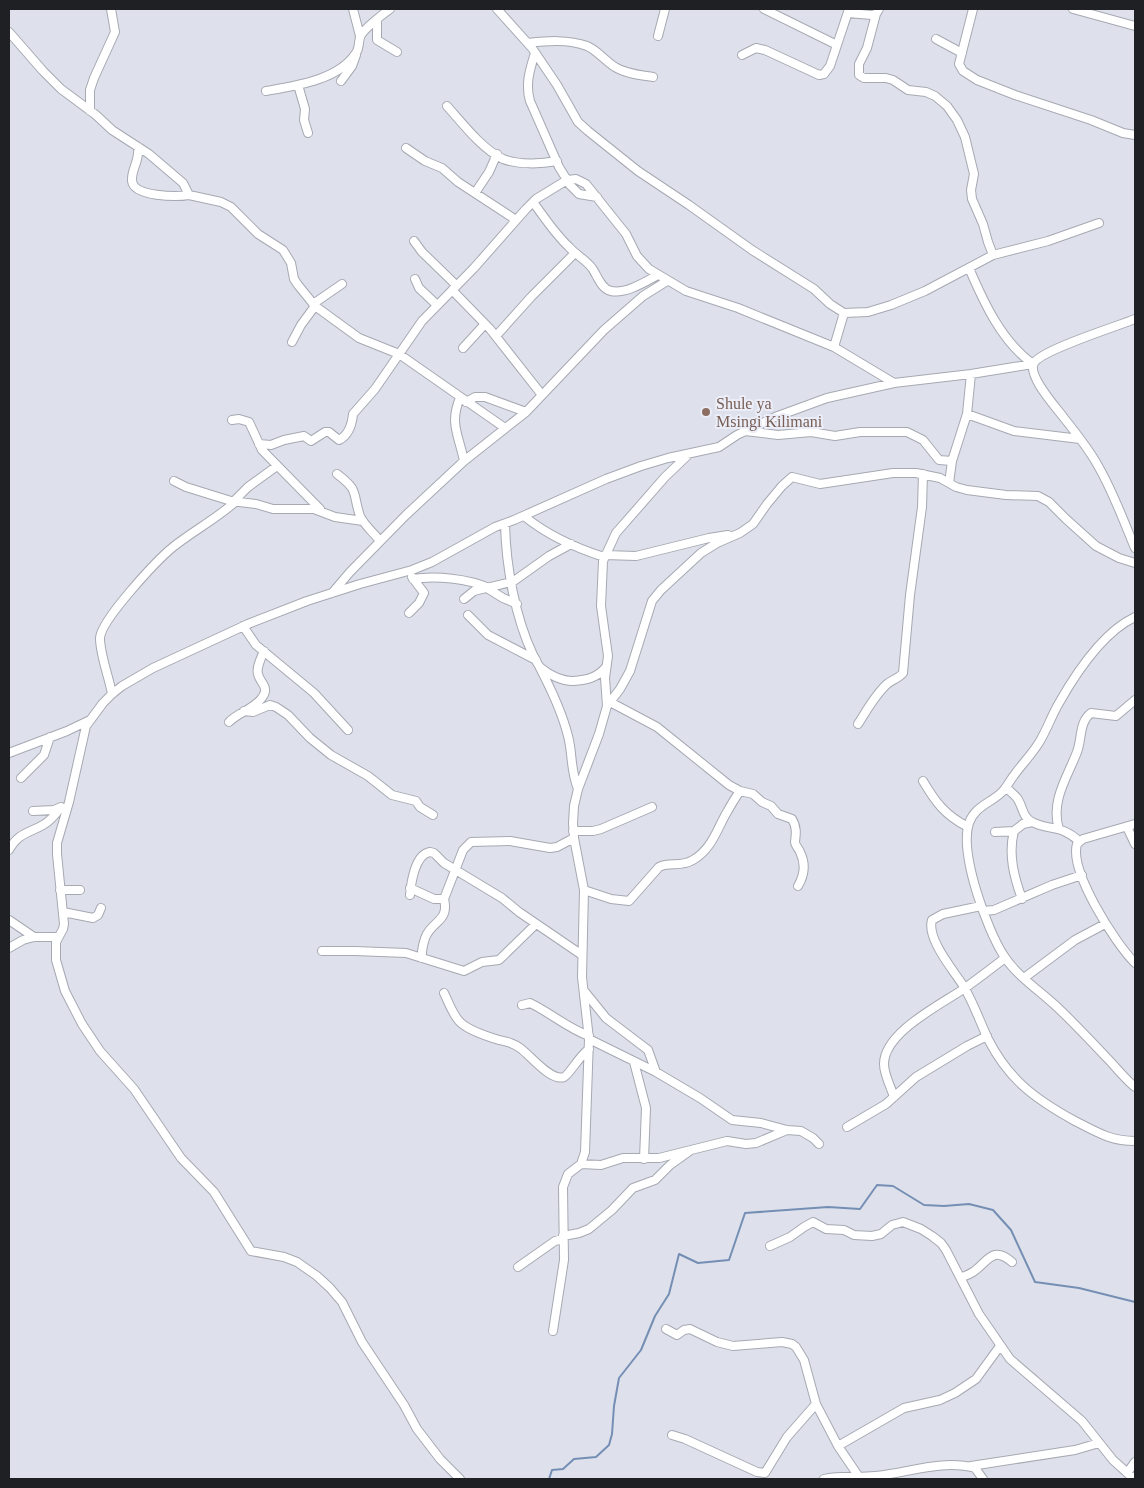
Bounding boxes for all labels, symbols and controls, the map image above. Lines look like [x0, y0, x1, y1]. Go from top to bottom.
place label: Shule ya Msingi Kilimani [716, 395, 823, 431]
marker: Shule ya Msingi Kilimani [700, 406, 712, 418]

